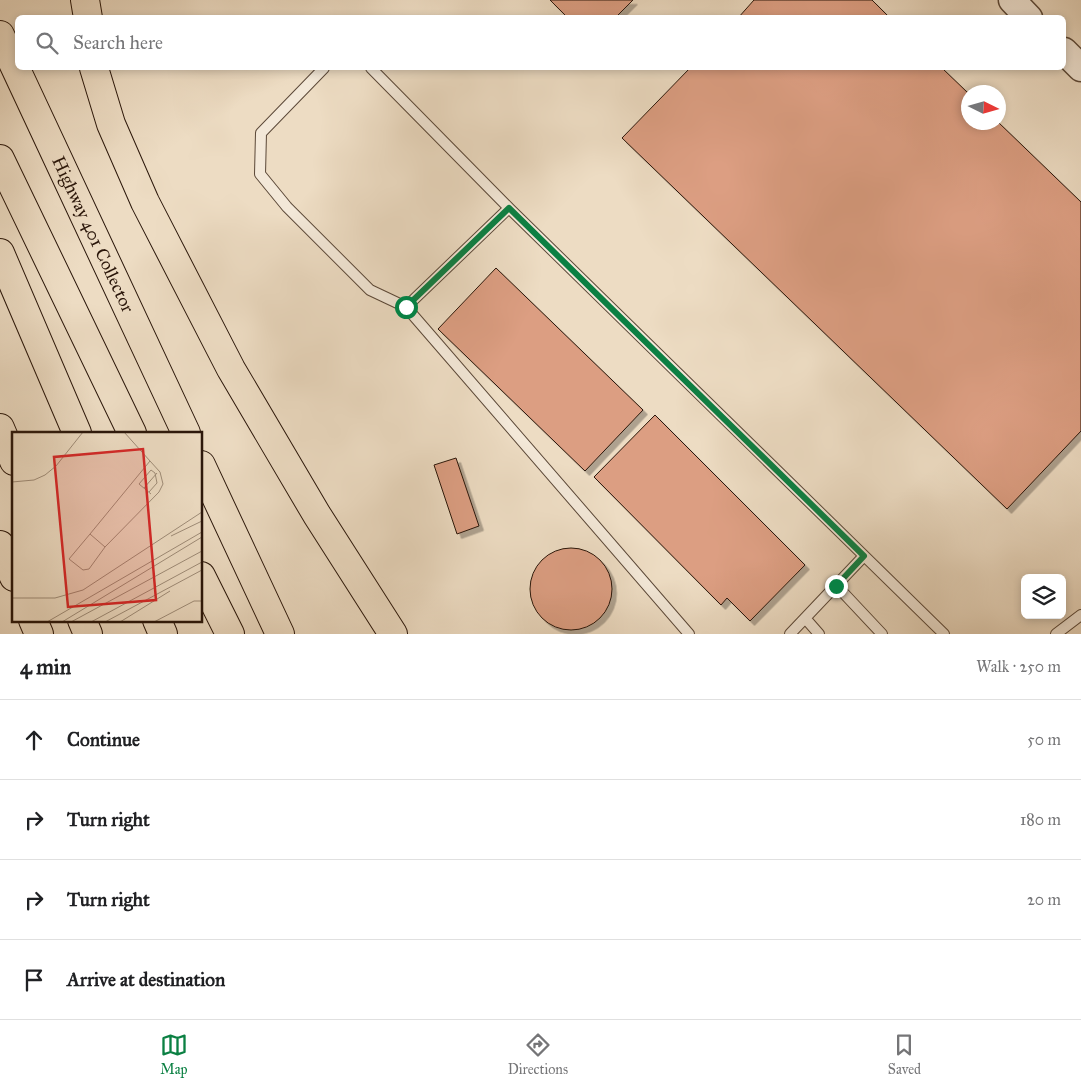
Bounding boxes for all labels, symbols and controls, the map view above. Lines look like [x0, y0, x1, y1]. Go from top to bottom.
search box [15, 15, 1066, 70]
icon: search [33, 29, 61, 57]
text: Search here [73, 31, 163, 54]
north arrow [961, 85, 1006, 130]
street label: Highway 401 Collector [47, 153, 139, 316]
route start [395, 296, 418, 319]
inset map [12, 432, 202, 622]
map controls [1021, 574, 1066, 619]
button: layers [1021, 574, 1066, 619]
route end [825, 575, 848, 598]
text: 4 min [20, 654, 71, 680]
text: Walk · 250 m [976, 657, 1061, 676]
icon: ahead [20, 726, 48, 754]
text: Continue [67, 728, 140, 751]
text: 50 m [1027, 730, 1061, 749]
icon: right [20, 806, 48, 834]
text: Turn right [67, 808, 150, 831]
text: 180 m [1020, 810, 1061, 829]
icon: right [20, 886, 48, 914]
text: Turn right [67, 888, 150, 911]
text: 20 m [1027, 890, 1061, 909]
icon: arrive [20, 966, 48, 994]
text: Arrive at destination [67, 968, 225, 991]
tab: Map [160, 1031, 188, 1078]
tab: Directions [508, 1031, 568, 1078]
tab: Saved [888, 1031, 921, 1078]

